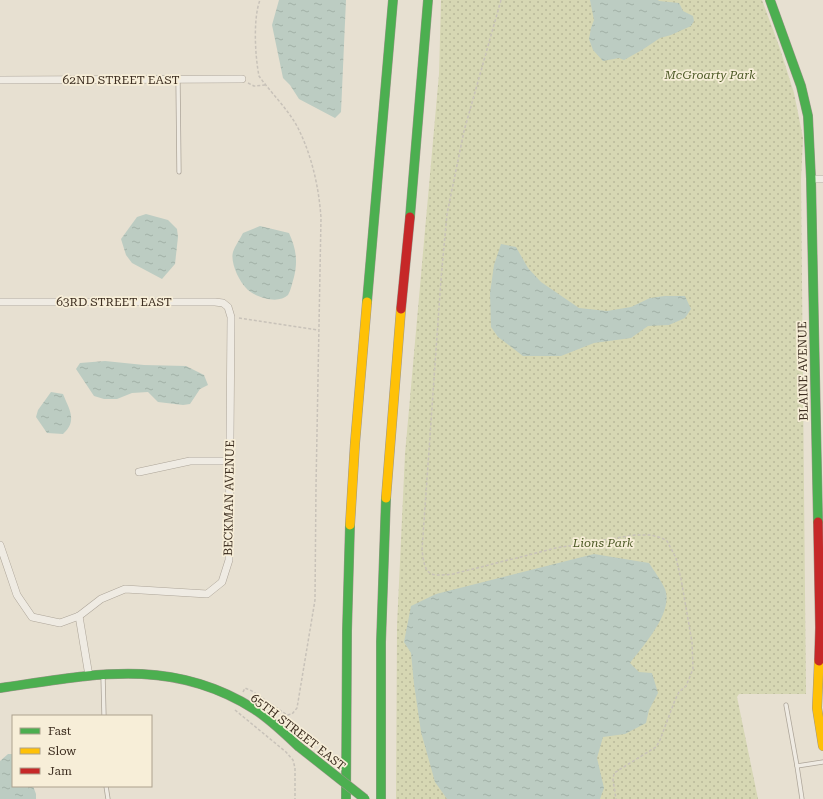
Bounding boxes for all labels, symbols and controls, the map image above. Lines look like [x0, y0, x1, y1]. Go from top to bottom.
park label: McGroarty Park [663, 68, 756, 82]
street label: 62ND STREET EAST [63, 73, 180, 87]
street label: 63RD STREET EAST [56, 295, 172, 309]
street label: BLAINE AVENUE [795, 321, 811, 421]
street label: BECKMAN AVENUE [221, 440, 237, 556]
park label: Lions Park [572, 536, 634, 550]
street label: 65TH STREET EAST [248, 691, 348, 773]
legend [12, 715, 152, 787]
text: Fast [48, 724, 72, 738]
text: Slow [48, 744, 76, 758]
text: Jam [48, 764, 72, 778]

